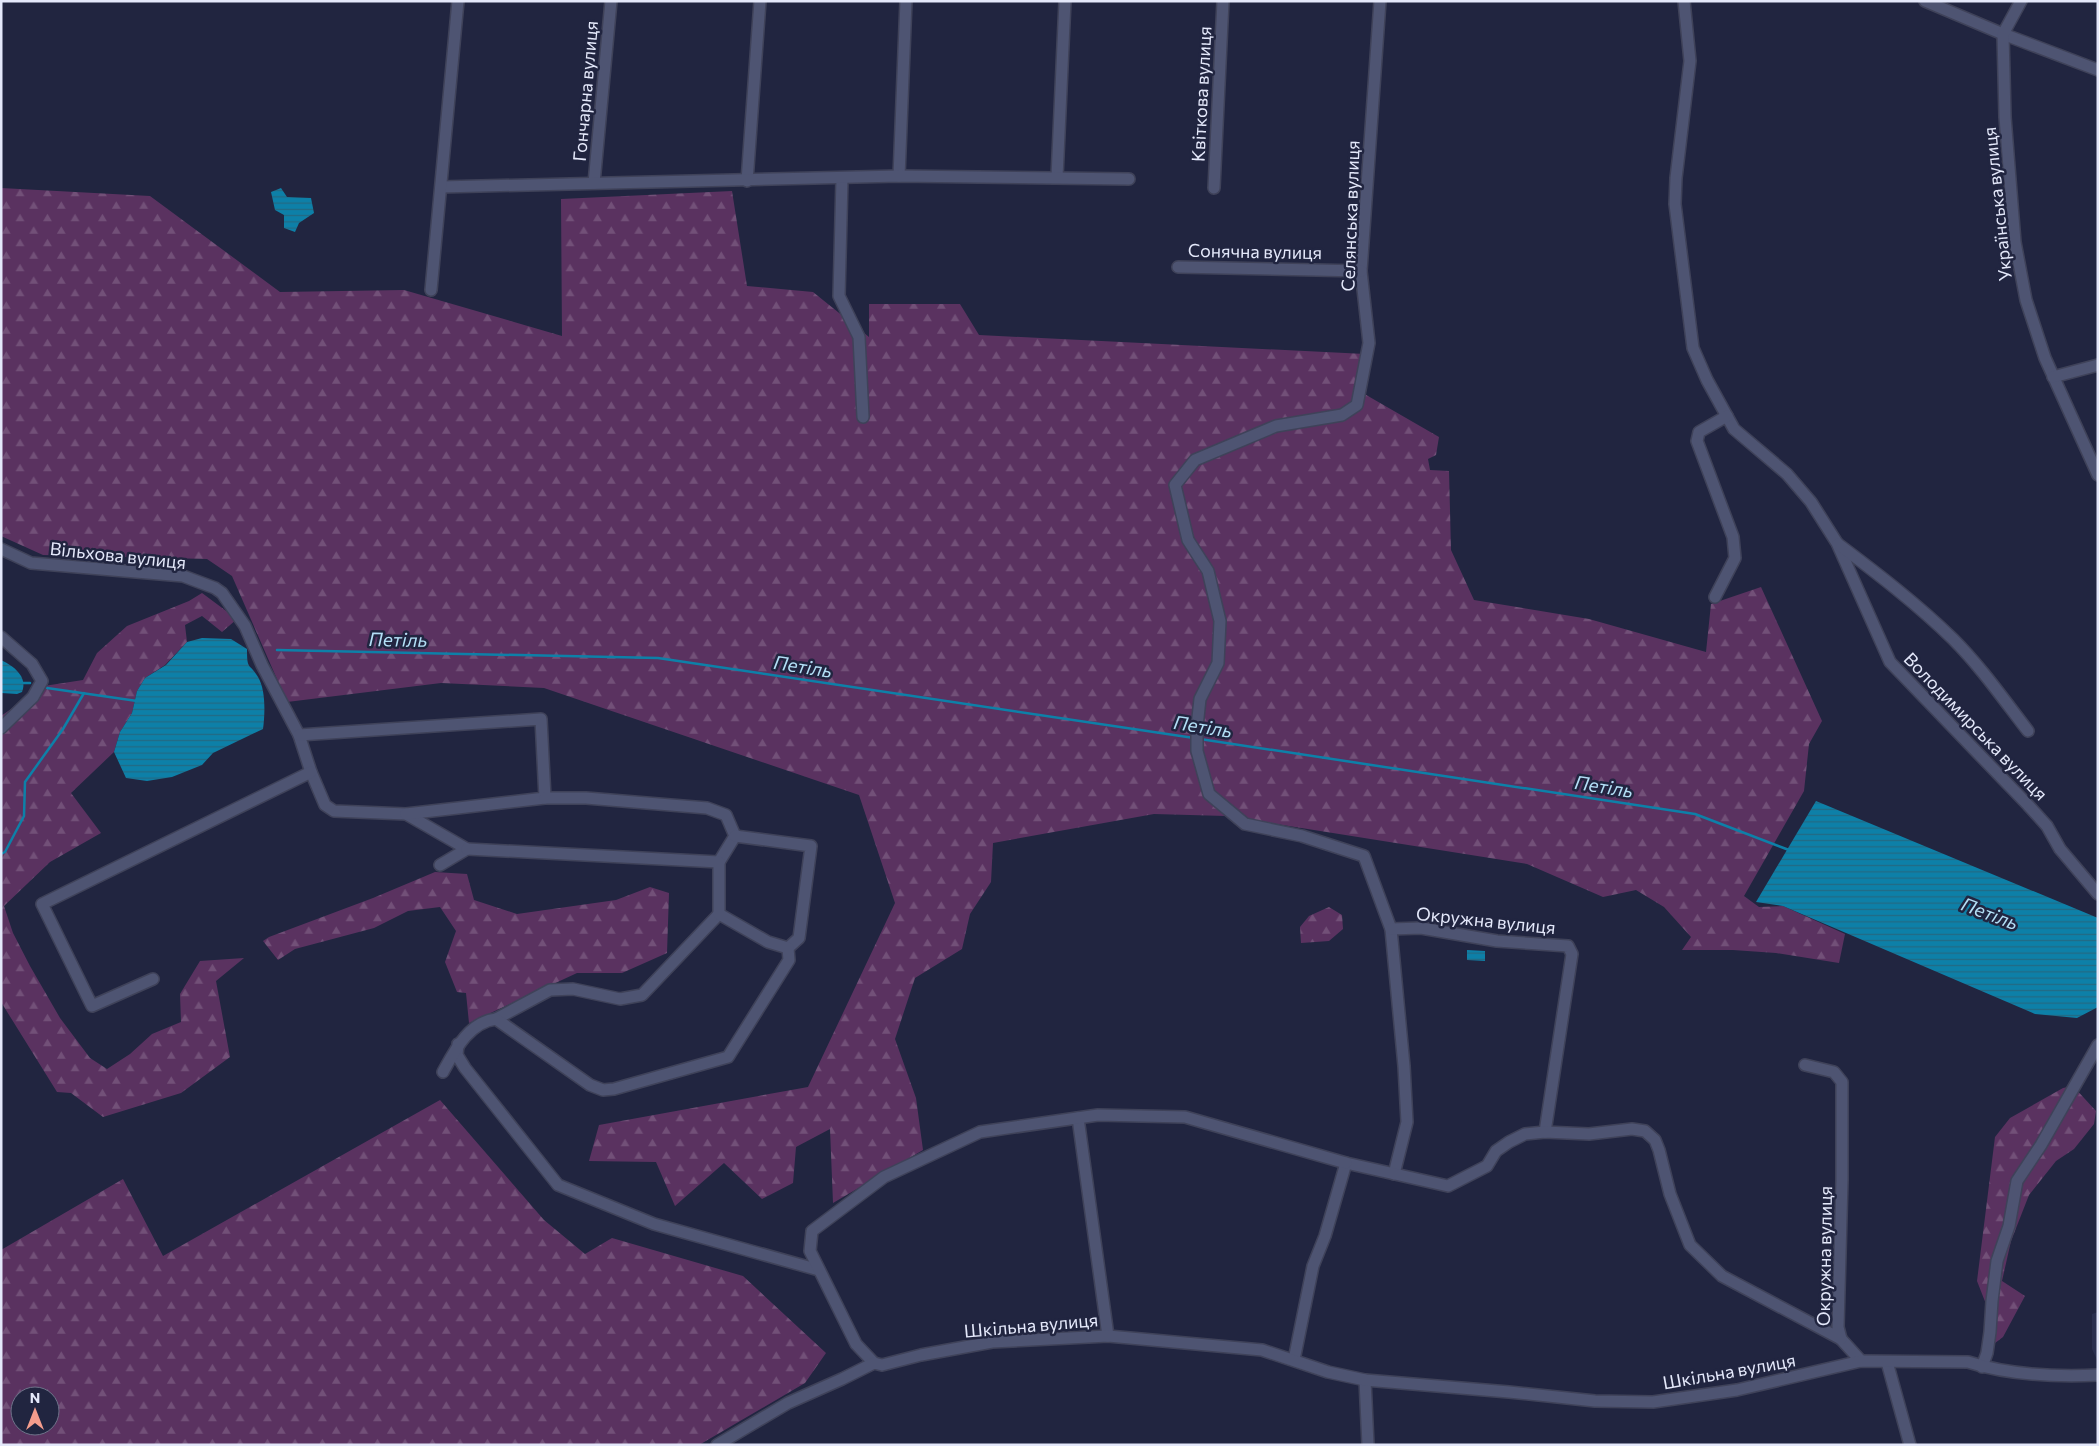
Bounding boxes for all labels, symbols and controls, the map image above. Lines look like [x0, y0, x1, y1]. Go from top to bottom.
street label: Гончарна вулиця [568, 20, 602, 162]
street label: Квіткова вулиця [1186, 26, 1216, 162]
street label: Українська вулиця [1978, 126, 2016, 282]
street label: Селянська вулиця [1336, 140, 1364, 292]
street label: Сонячна вулиця [1188, 239, 1322, 263]
street label: Вільхова вулиця [49, 537, 187, 573]
water label: Петіль [368, 627, 428, 651]
street label: Володимирська вулиця [1900, 647, 2052, 805]
water label: Петіль [772, 650, 834, 682]
water label: Петіль [1172, 710, 1234, 742]
water label: Петіль [1573, 770, 1635, 802]
water label: Петіль [1958, 892, 2022, 934]
street label: Окружна вулиця [1415, 902, 1557, 938]
street label: Окружна вулиця [1812, 1186, 1836, 1326]
street label: Шкільна вулиця [963, 1308, 1099, 1342]
street label: Шкільна вулиця [1661, 1348, 1797, 1394]
north arrow [10, 1386, 60, 1436]
text: N [30, 1389, 40, 1406]

